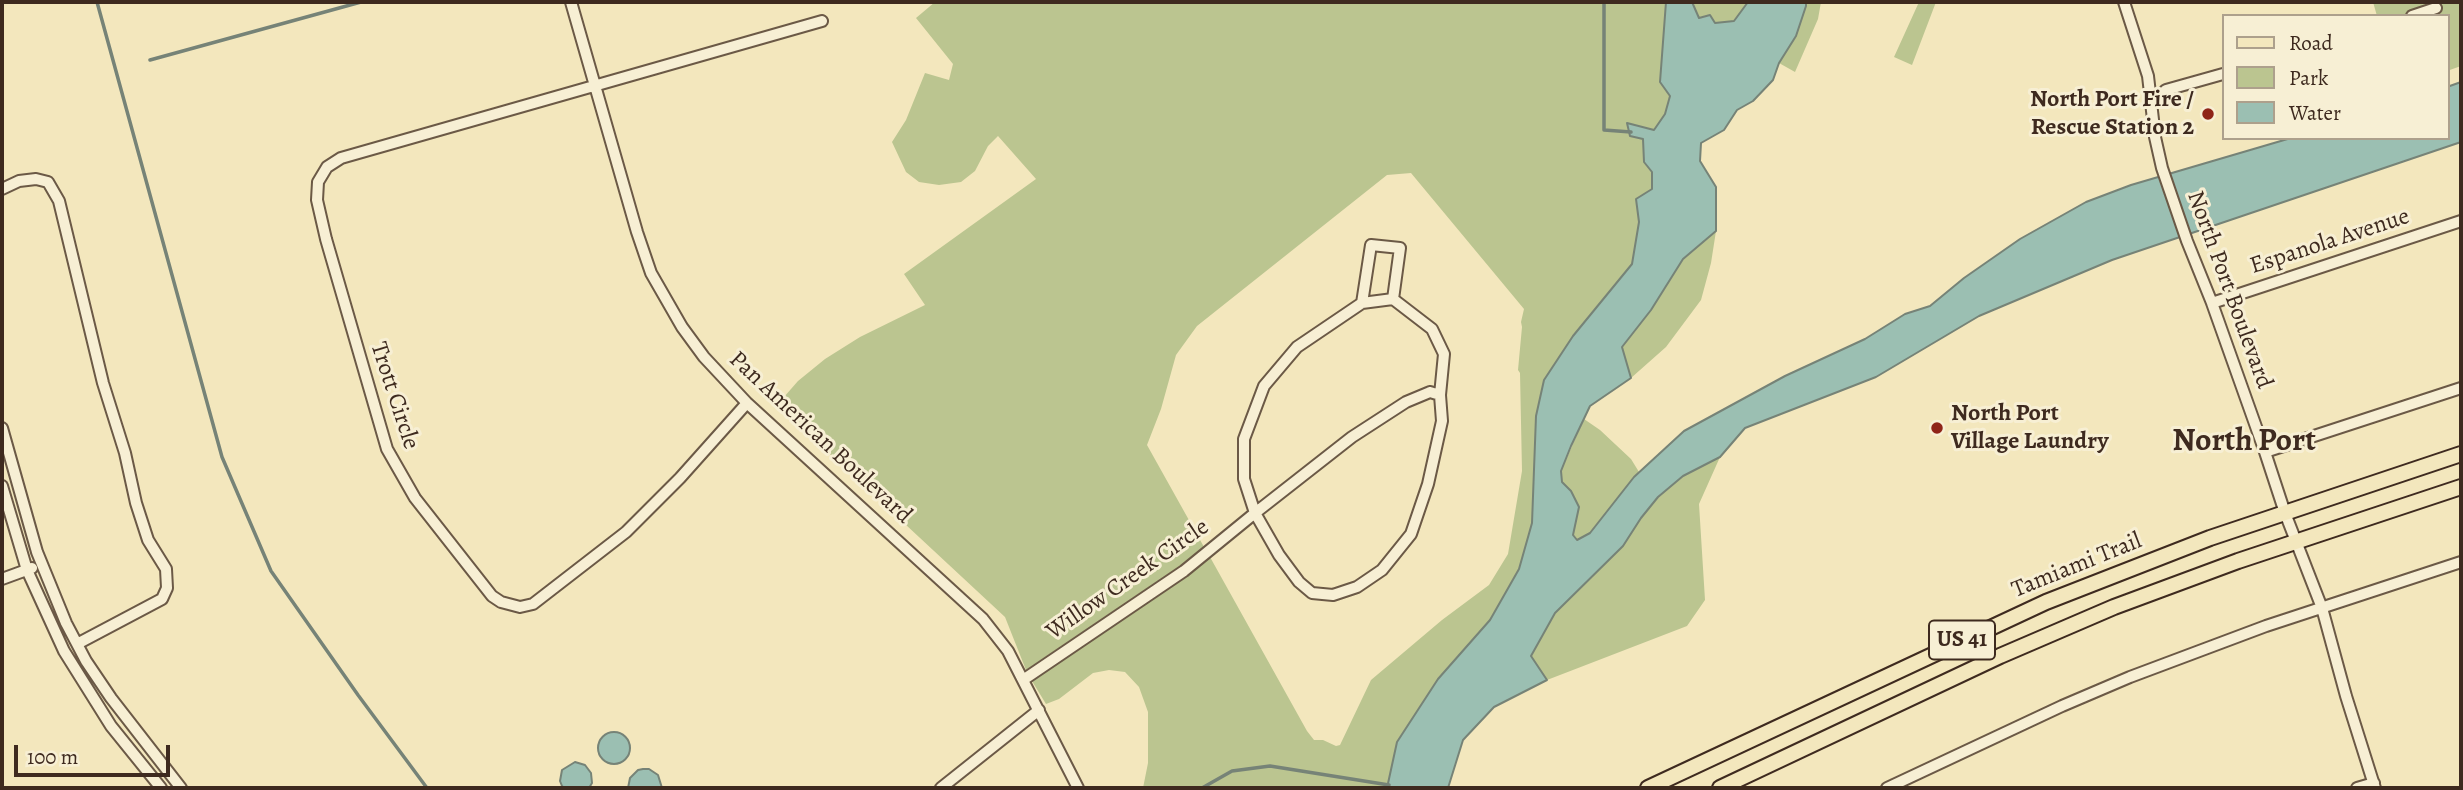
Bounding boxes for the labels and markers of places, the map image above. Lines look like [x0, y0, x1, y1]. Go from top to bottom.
place label: North Port Fire / Rescue Station 2 [2030, 86, 2194, 142]
marker: North Port Fire / Rescue Station 2 [2200, 106, 2216, 122]
place label: North Port Village Laundry [1951, 400, 2109, 456]
marker: North Port Village Laundry [1929, 420, 1945, 436]

